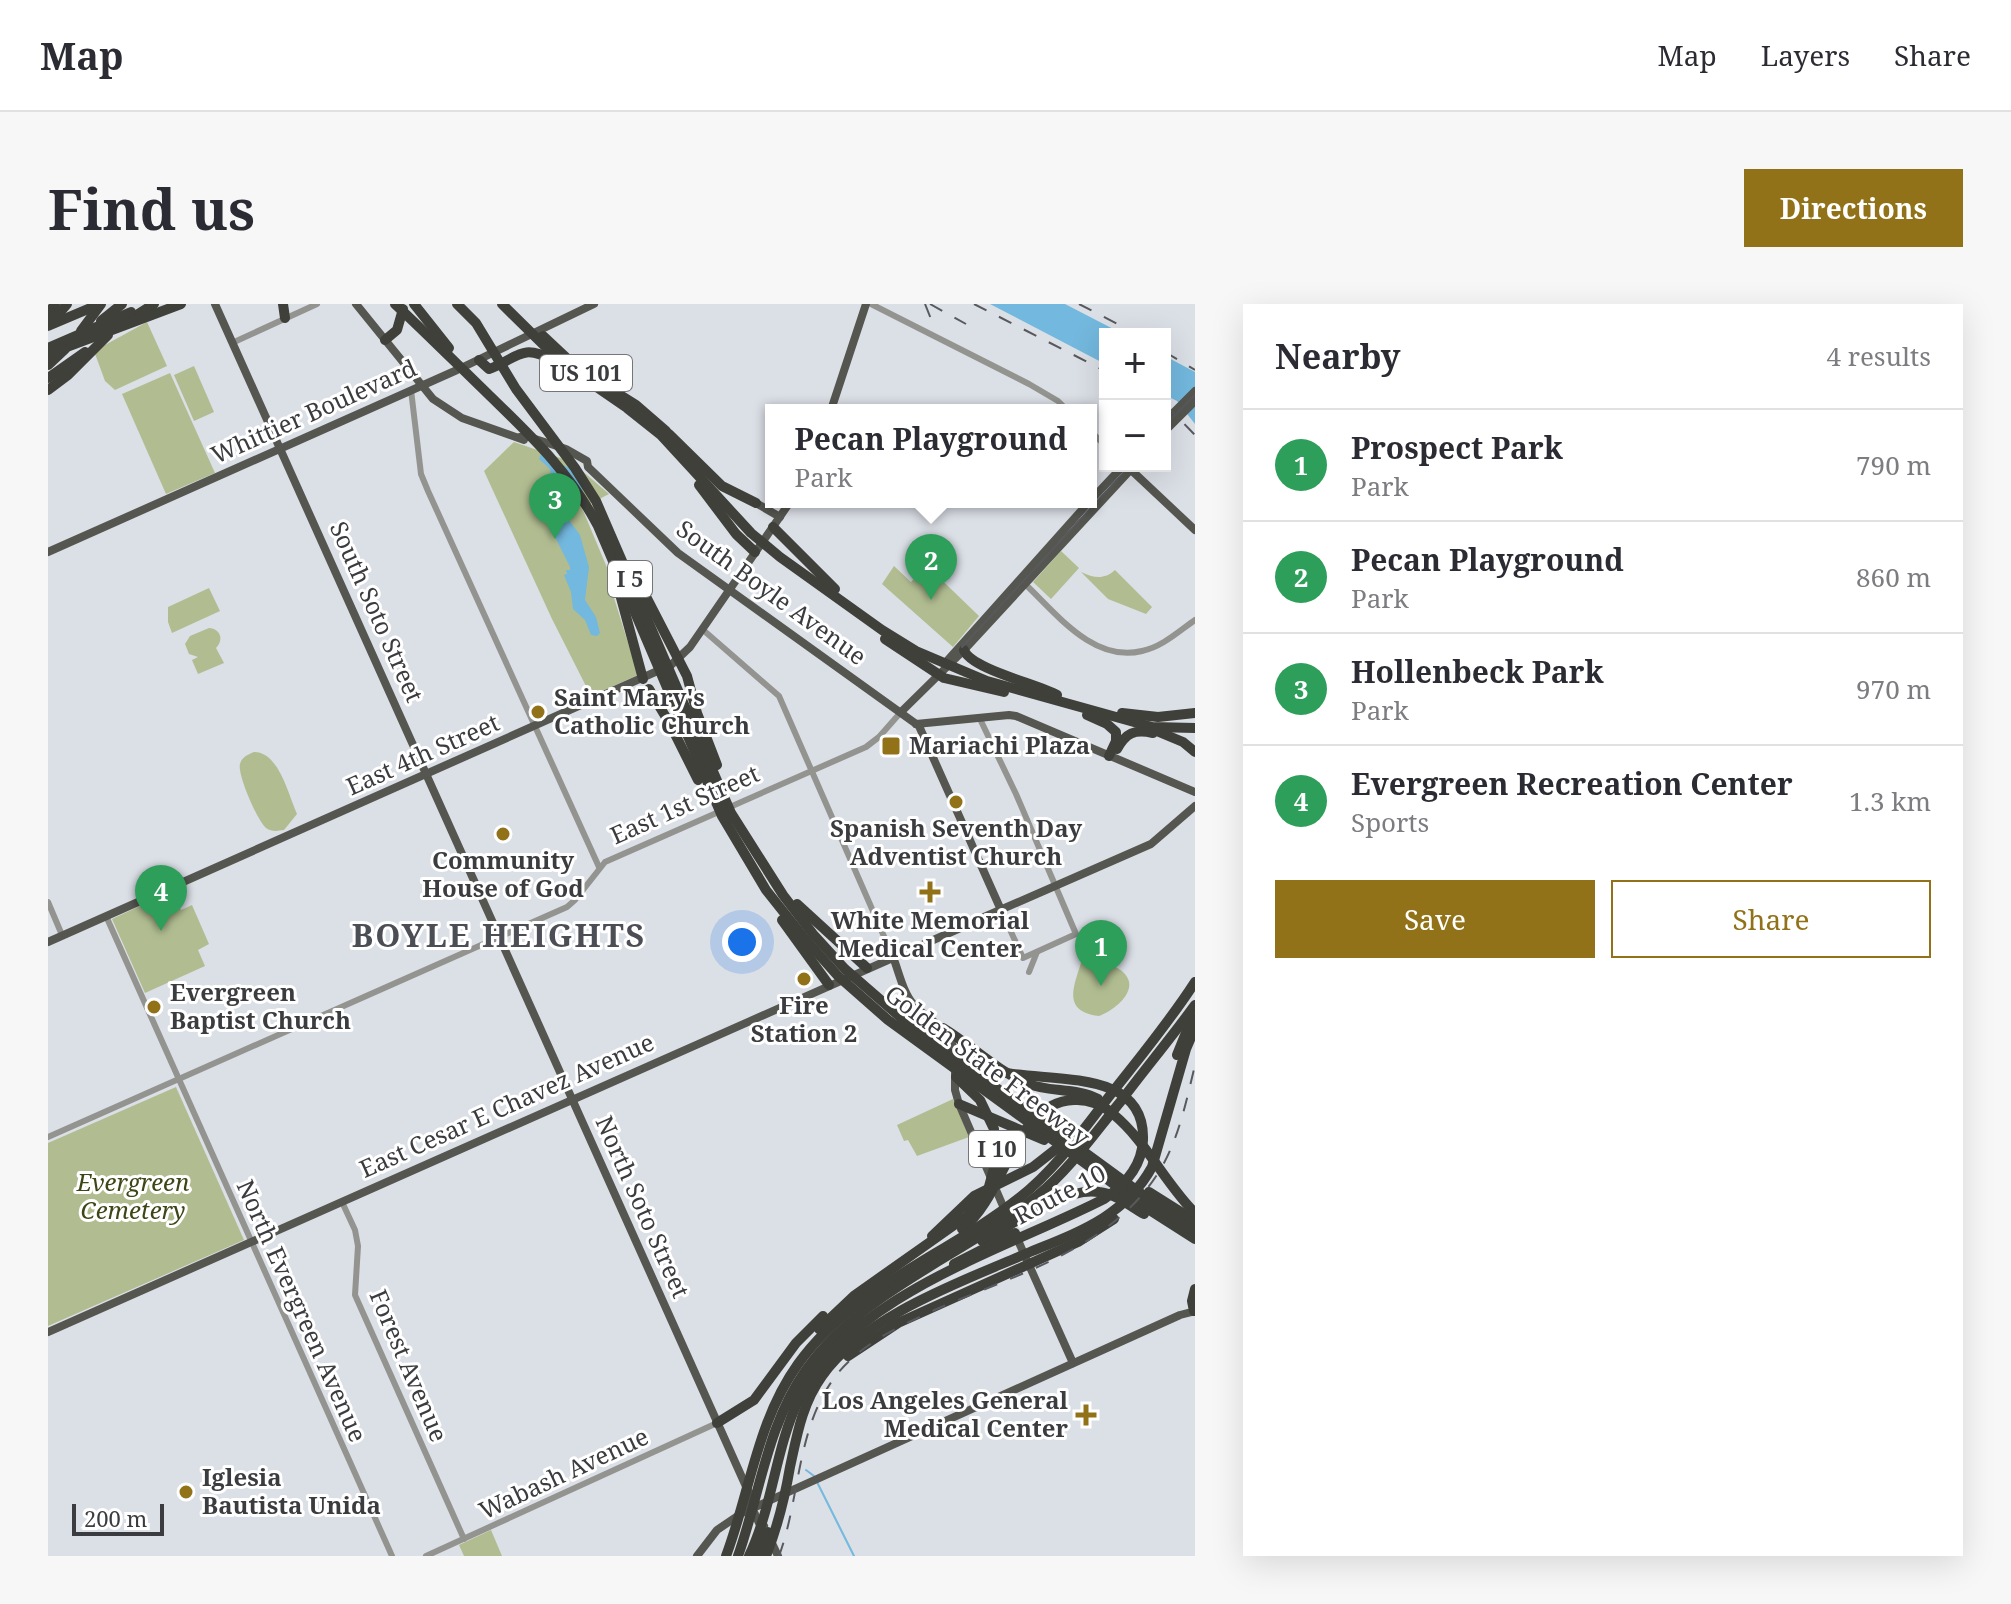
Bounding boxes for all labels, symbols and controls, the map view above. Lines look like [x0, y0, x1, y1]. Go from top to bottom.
text: Map [40, 29, 124, 81]
text: Map [1658, 36, 1717, 74]
text: Layers [1761, 36, 1850, 74]
text: Share [1894, 36, 1971, 74]
button: Directions [1744, 169, 1963, 247]
text: Find us [48, 170, 255, 246]
map controls [1099, 328, 1171, 472]
button: + [1099, 328, 1171, 400]
text: Nearby [1275, 333, 1401, 379]
text: 4 results [1826, 338, 1931, 374]
street label: Whittier Boulevard [205, 350, 422, 471]
road number: US 101 [540, 355, 632, 391]
button: − [1099, 400, 1171, 472]
popup [765, 404, 1097, 508]
text: Pecan Playground [795, 418, 1067, 459]
text: Prospect Park [1351, 427, 1563, 468]
text: 1 [1294, 447, 1308, 483]
text: 790 m [1856, 447, 1931, 483]
text: Park [795, 459, 852, 495]
text: Park [1351, 468, 1409, 504]
pin: 3 [529, 473, 581, 539]
street label: South Boyle Avenue [670, 512, 873, 672]
street label: South Soto Street [323, 516, 432, 707]
pin: 2 [905, 534, 957, 600]
text: Pecan Playground [1351, 539, 1624, 580]
text: 2 [1294, 559, 1308, 595]
text: 860 m [1856, 559, 1931, 595]
road number: I 5 [608, 561, 652, 597]
text: Park [1351, 580, 1409, 616]
text: Hollenbeck Park [1351, 651, 1604, 692]
text: 3 [1294, 671, 1308, 707]
text: 970 m [1856, 671, 1931, 707]
place label: Saint Mary's Catholic Church [554, 680, 750, 741]
text: Park [1351, 692, 1409, 728]
marker: Saint Mary's Catholic Church [529, 703, 547, 721]
street label: East 4th Street [341, 705, 504, 802]
place label: Mariachi Plaza [909, 728, 1090, 761]
marker: Mariachi Plaza [880, 735, 902, 757]
street label: East 1st Street [605, 756, 764, 851]
text: Evergreen Recreation Center [1351, 763, 1793, 804]
text: 4 [1294, 783, 1308, 819]
text: 1.3 km [1849, 783, 1931, 819]
marker: Spanish Seventh Day Adventist Church [947, 793, 965, 811]
text: Sports [1351, 804, 1429, 840]
place label: Spanish Seventh Day Adventist Church [830, 811, 1082, 872]
marker: Community House of God [494, 825, 512, 843]
place label: Community House of God [422, 843, 584, 904]
pin: 4 [135, 865, 187, 931]
button: Save [1275, 880, 1595, 958]
button: Share [1611, 880, 1931, 958]
marker: White Memorial Medical Center [919, 881, 941, 903]
place label: White Memorial Medical Center [831, 903, 1030, 964]
district label: BOYLE HEIGHTS [352, 913, 646, 956]
pin: 1 [1075, 920, 1127, 986]
your location [722, 922, 762, 962]
marker: Fire Station 2 [795, 970, 813, 988]
place label: Evergreen Baptist Church [170, 975, 351, 1036]
street label: Golden State Freeway [879, 977, 1097, 1153]
place label: Fire Station 2 [751, 988, 857, 1049]
marker: Evergreen Baptist Church [145, 998, 163, 1016]
street label: East Cesar E Chavez Avenue [354, 1025, 659, 1185]
street label: North Soto Street [588, 1110, 698, 1303]
road number: I 10 [969, 1131, 1025, 1167]
street label: Route 10 [1008, 1156, 1111, 1232]
park label: Evergreen Cemetery [76, 1165, 189, 1226]
street label: North Evergreen Avenue [230, 1174, 375, 1447]
street label: Forest Avenue [362, 1284, 456, 1447]
place label: Los Angeles General Medical Center [822, 1383, 1069, 1444]
marker: Los Angeles General Medical Center [1075, 1404, 1097, 1426]
street label: Wabash Avenue [473, 1419, 653, 1526]
place label: Iglesia Bautista Unida [202, 1460, 381, 1521]
marker: Iglesia Bautista Unida [177, 1483, 195, 1501]
scale bar [72, 1500, 164, 1536]
text: 200 m [84, 1503, 147, 1533]

